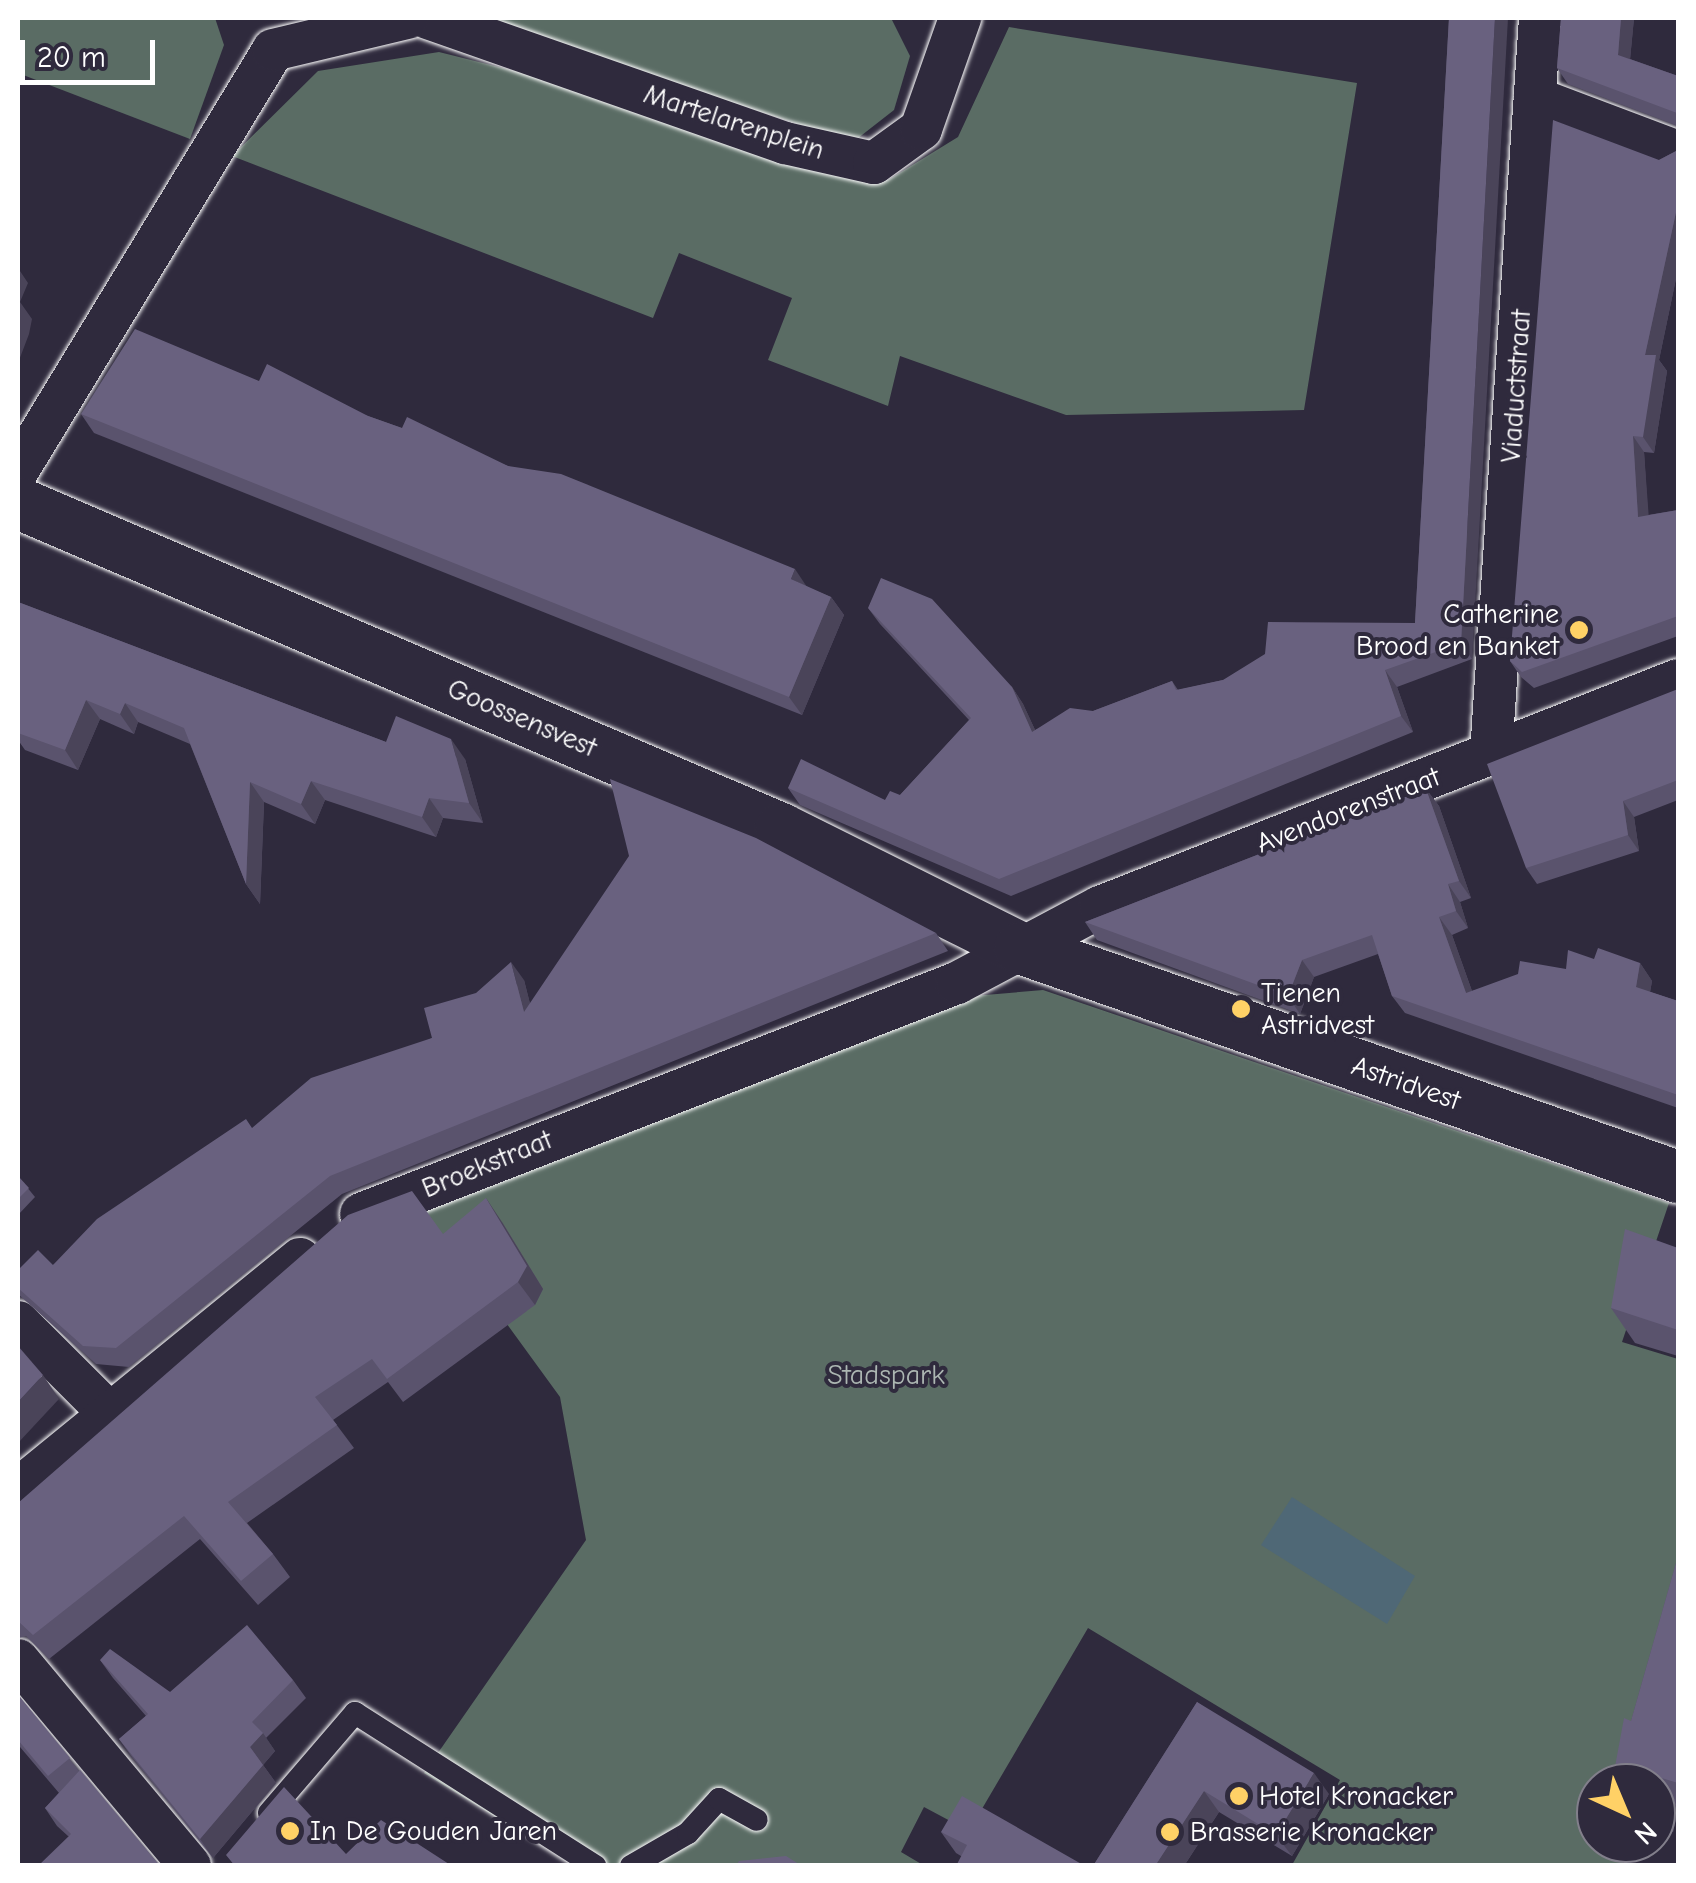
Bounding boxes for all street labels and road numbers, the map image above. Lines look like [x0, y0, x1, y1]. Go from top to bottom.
street label: Martelarenplein [640, 77, 828, 167]
street label: Viaductstraat [1494, 308, 1538, 464]
street label: Goossensvest [442, 672, 602, 764]
street label: Avendorenstraat [1252, 760, 1444, 860]
street label: Astridvest [1347, 1049, 1465, 1117]
street label: Broekstraat [417, 1123, 557, 1205]

